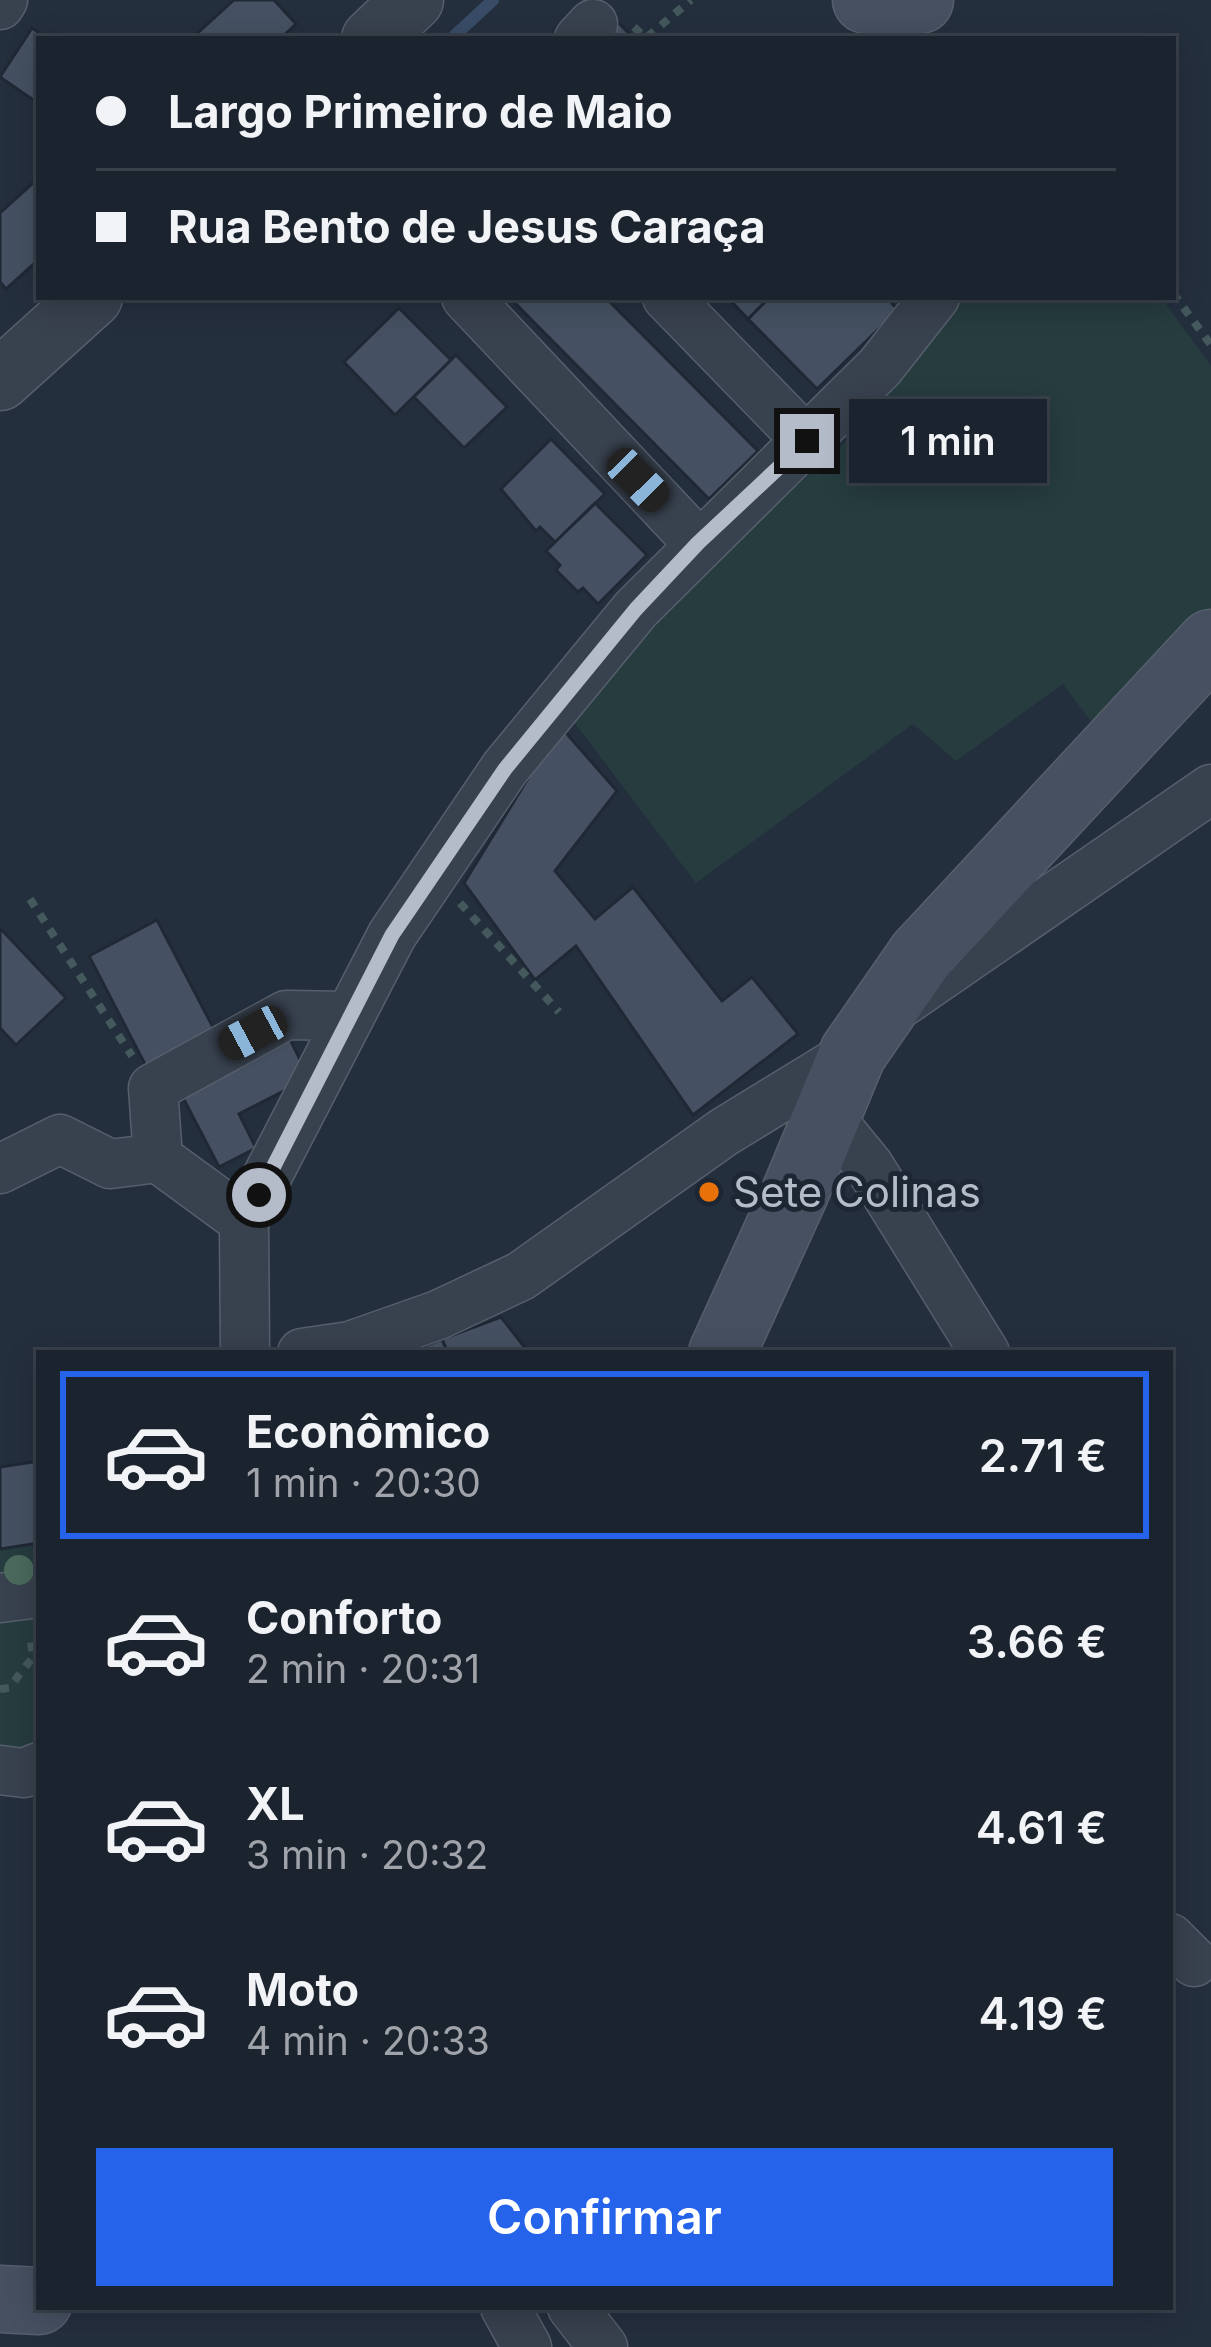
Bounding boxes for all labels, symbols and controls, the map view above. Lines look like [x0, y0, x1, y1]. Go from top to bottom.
text: Largo Primeiro de Maio [168, 84, 673, 139]
text: Rua Bento de Jesus Caraça [168, 199, 766, 254]
callout: 1 min [849, 399, 1047, 483]
route end [780, 414, 834, 468]
text: 1 min [900, 417, 996, 464]
car [600, 442, 676, 518]
car [213, 1000, 293, 1066]
place label: Sete Colinas [733, 1166, 981, 1217]
route start [232, 1168, 286, 1222]
marker: Sete Colinas [696, 1179, 722, 1205]
icon: car [102, 1401, 210, 1509]
text: Econômico [246, 1404, 490, 1459]
text: 2.71 € [979, 1428, 1107, 1483]
text: 1 min · 20:30 [246, 1459, 481, 1506]
icon: car [102, 1587, 210, 1695]
text: Conforto [246, 1590, 442, 1645]
text: 3.66 € [967, 1614, 1107, 1669]
text: 2 min · 20:31 [246, 1645, 480, 1692]
icon: car [102, 1773, 210, 1881]
text: XL [246, 1776, 305, 1831]
text: 4.61 € [976, 1800, 1107, 1855]
text: 3 min · 20:32 [246, 1831, 488, 1878]
icon: car [102, 1959, 210, 2067]
text: Moto [246, 1962, 359, 2017]
text: 4.19 € [979, 1986, 1107, 2041]
text: 4 min · 20:33 [246, 2017, 490, 2064]
button: Confirmar [96, 2148, 1113, 2286]

